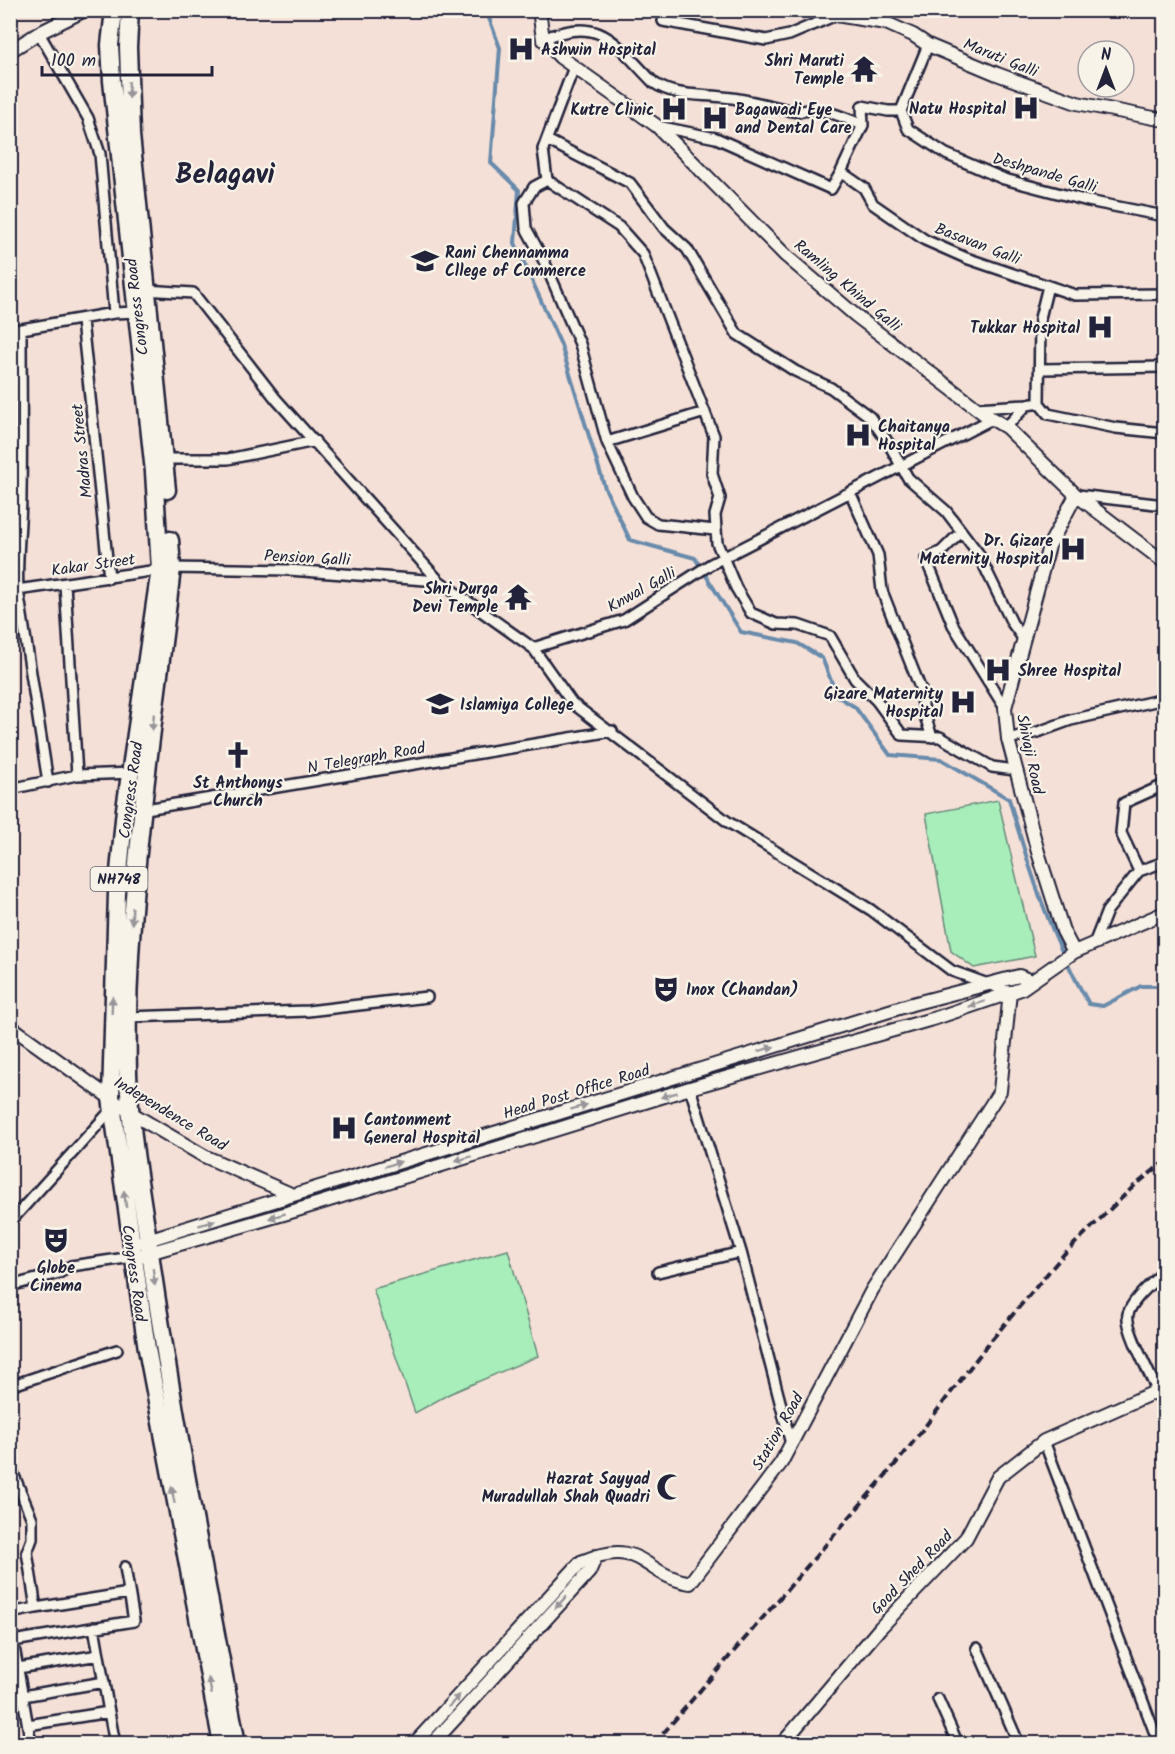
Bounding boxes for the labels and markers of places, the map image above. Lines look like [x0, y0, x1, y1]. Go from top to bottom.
hospital icon: Ashwin Hospital [506, 34, 536, 64]
place label: Ashwin Hospital [541, 38, 656, 63]
place label: Shri Maruti Temple [765, 49, 845, 92]
temple icon: Shri Maruti Temple [849, 54, 879, 84]
hospital icon: Natu Hospital [1011, 93, 1041, 123]
hospital icon: Kutre Clinic [659, 94, 689, 124]
place label: Natu Hospital [909, 97, 1007, 122]
place label: Kutre Clinic [570, 98, 654, 123]
place label: Bagawadi Eye and Dental Care [735, 98, 852, 141]
hospital icon: Bagawadi Eye and Dental Care [700, 103, 730, 133]
place label: Rani Chennamma Cllege of Commerce [445, 241, 586, 284]
school or university icon: Rani Chennamma Cllege of Commerce [410, 246, 440, 276]
hospital icon: Tukkar Hospital [1085, 312, 1115, 342]
place label: Tukkar Hospital [970, 316, 1081, 341]
place label: Chaitanya Hospital [878, 415, 950, 458]
hospital icon: Chaitanya Hospital [843, 420, 873, 450]
place label: Dr. Gizare Maternity Hospital [920, 529, 1054, 572]
hospital icon: Dr. Gizare Maternity Hospital [1058, 534, 1088, 564]
place label: Shri Durga Devi Temple [412, 577, 498, 620]
temple icon: Shri Durga Devi Temple [503, 582, 533, 612]
hospital icon: Shree Hospital [983, 655, 1013, 685]
place label: Shree Hospital [1018, 659, 1122, 684]
place label: Gizare Maternity Hospital [824, 682, 944, 725]
hospital icon: Gizare Maternity Hospital [948, 687, 978, 717]
school or university icon: Islamiya College [425, 689, 455, 719]
place label: Islamiya College [460, 693, 574, 718]
church icon: St Anthonys Church [223, 740, 253, 770]
place label: St Anthonys Church [193, 771, 283, 814]
theatre icon: Inox (Chandan) [651, 974, 681, 1004]
place label: Inox (Chandan) [686, 978, 799, 1003]
place label: Cantonment General Hospital [364, 1108, 481, 1151]
hospital icon: Cantonment General Hospital [329, 1113, 359, 1143]
theatre icon: Globe Cinema [41, 1225, 71, 1255]
place label: Globe Cinema [30, 1256, 82, 1299]
place label: Hazrat Sayyad Muradullah Shah Quadri [482, 1467, 651, 1510]
mosque icon: Hazrat Sayyad Muradullah Shah Quadri [655, 1472, 685, 1502]

